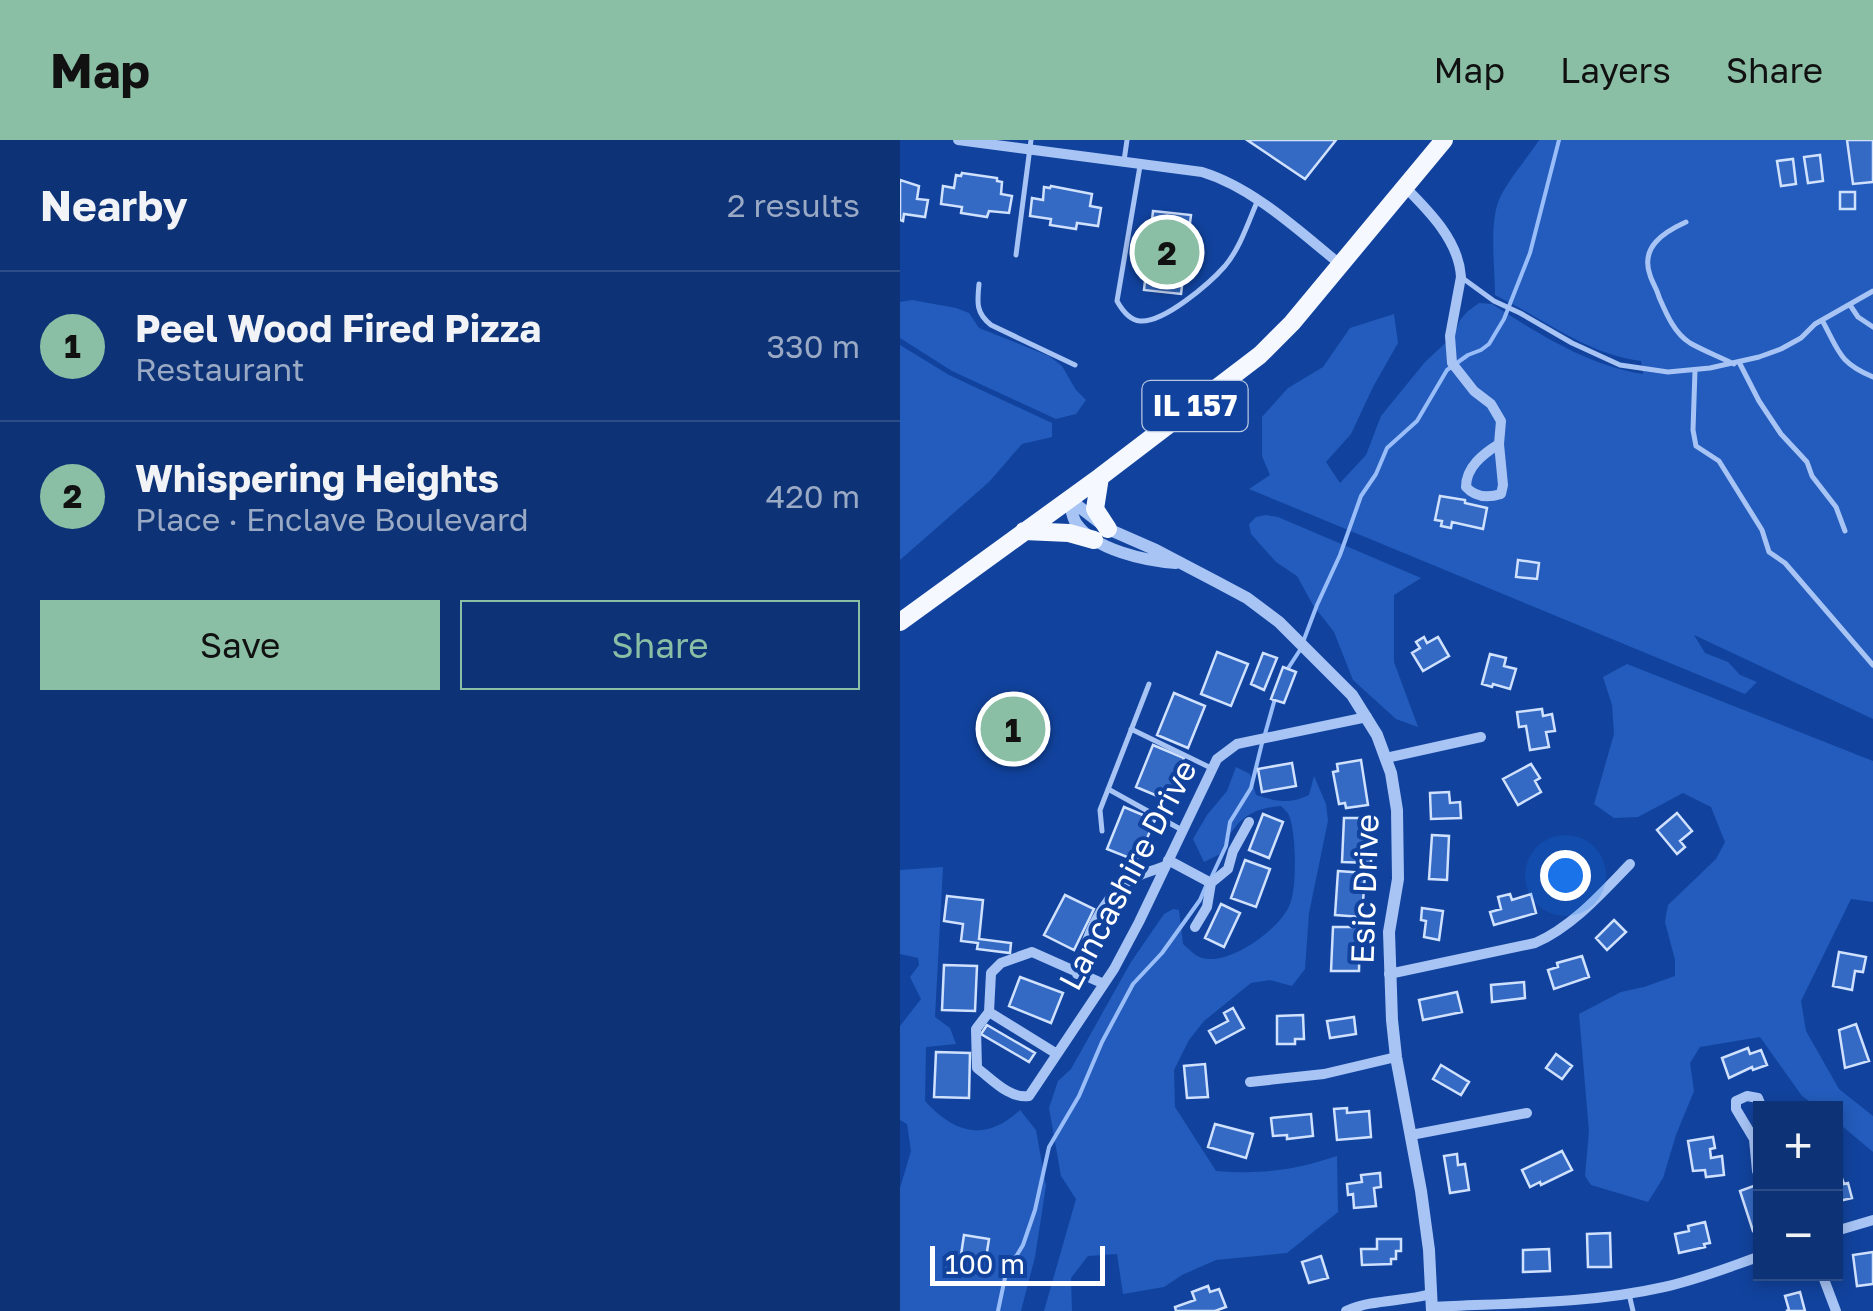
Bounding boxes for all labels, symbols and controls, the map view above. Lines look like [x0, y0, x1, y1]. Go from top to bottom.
text: Map [50, 41, 150, 99]
text: Map [1434, 49, 1505, 91]
text: Layers [1560, 49, 1671, 91]
text: Share [1726, 49, 1823, 91]
text: Nearby [40, 180, 188, 230]
text: 2 results [727, 186, 860, 224]
pin: 2 [1134, 214, 1200, 290]
text: Peel Wood Fired Pizza [135, 305, 541, 350]
text: 1 [64, 327, 81, 365]
text: 330 m [766, 327, 860, 365]
text: Restaurant [135, 350, 305, 388]
road number: IL 157 [1142, 381, 1248, 431]
text: Whispering Heights [135, 455, 499, 500]
text: 2 [63, 477, 82, 515]
text: 420 m [766, 477, 860, 515]
text: Place · Enclave Boulevard [135, 500, 529, 538]
button: Save [40, 600, 440, 690]
button: Share [460, 600, 860, 690]
pin: 1 [980, 692, 1046, 766]
street label: Lancashire Drive [1050, 753, 1204, 996]
street label: Esic Drive [1342, 813, 1386, 964]
your location [1540, 850, 1591, 901]
map controls [1753, 1101, 1843, 1281]
button: + [1753, 1101, 1843, 1191]
button: − [1753, 1191, 1843, 1281]
scale bar [930, 1241, 1105, 1286]
text: 100 m [945, 1247, 1025, 1280]

